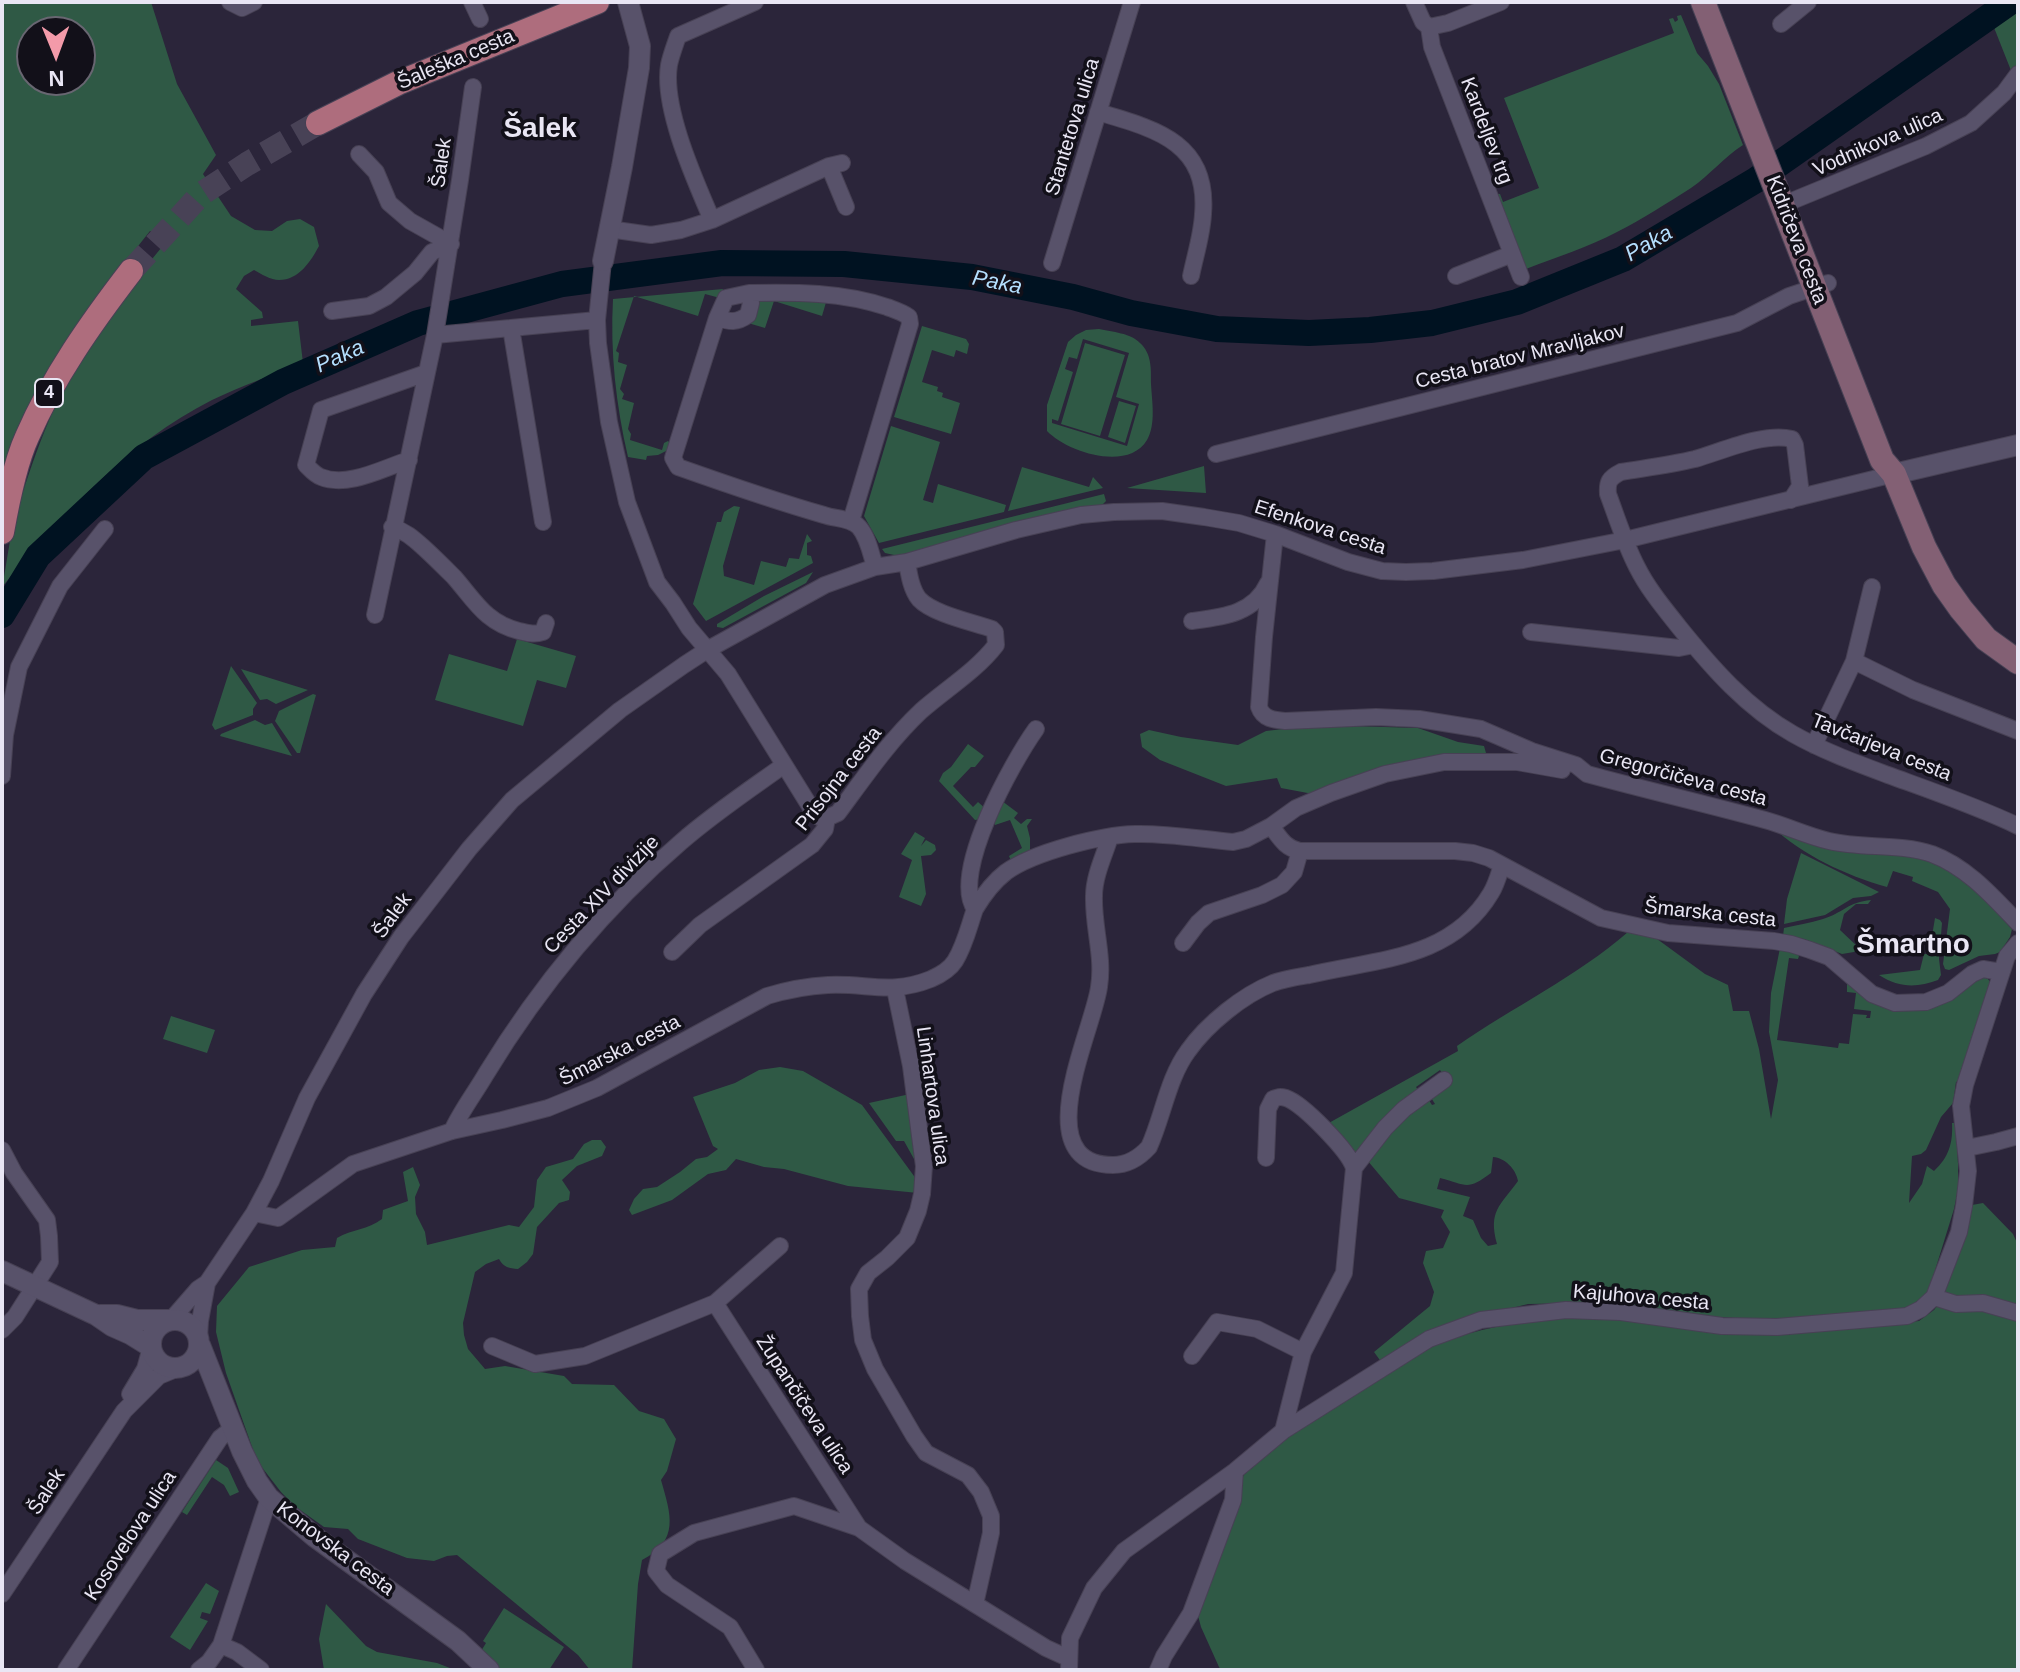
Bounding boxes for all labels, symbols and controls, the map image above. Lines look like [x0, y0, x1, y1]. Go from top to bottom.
north arrow [16, 16, 96, 96]
street label: Šaleška cesta [394, 25, 518, 95]
street label: Stantetova ulica [1041, 55, 1105, 199]
text: N [48, 66, 65, 91]
street label: Kardeljev trg [1455, 74, 1517, 188]
street label: Vodnikova ulica [1810, 104, 1946, 182]
district label: Šalek [503, 112, 577, 146]
street label: Šalek [427, 137, 457, 189]
street label: Kidričeva cesta [1760, 172, 1832, 308]
water label: Paka [1621, 220, 1677, 268]
water label: Paka [970, 265, 1024, 301]
street label: Cesta bratov Mravljakov [1413, 319, 1627, 395]
water label: Paka [312, 335, 368, 379]
road number: 4 [35, 379, 63, 407]
street label: Efenkova cesta [1251, 495, 1389, 561]
street label: Tavčarjeva cesta [1807, 709, 1955, 787]
street label: Prisojna cesta [791, 722, 887, 836]
street label: Gregorčičeva cesta [1597, 744, 1769, 812]
street label: Cesta XIV divizije [539, 831, 665, 959]
street label: Šalek [369, 889, 417, 943]
street label: Šmarska cesta [1643, 895, 1777, 933]
district label: Šmartno [1856, 928, 1970, 962]
street label: Šmarska cesta [556, 1010, 684, 1092]
street label: Linhartova ulica [910, 1025, 954, 1167]
street label: Kajuhova cesta [1572, 1280, 1710, 1316]
street label: Župančičeva ulica [750, 1331, 858, 1479]
street label: Šalek [23, 1464, 71, 1520]
street label: Kosovelova ulica [80, 1467, 182, 1605]
street label: Konovska cesta [271, 1497, 399, 1601]

